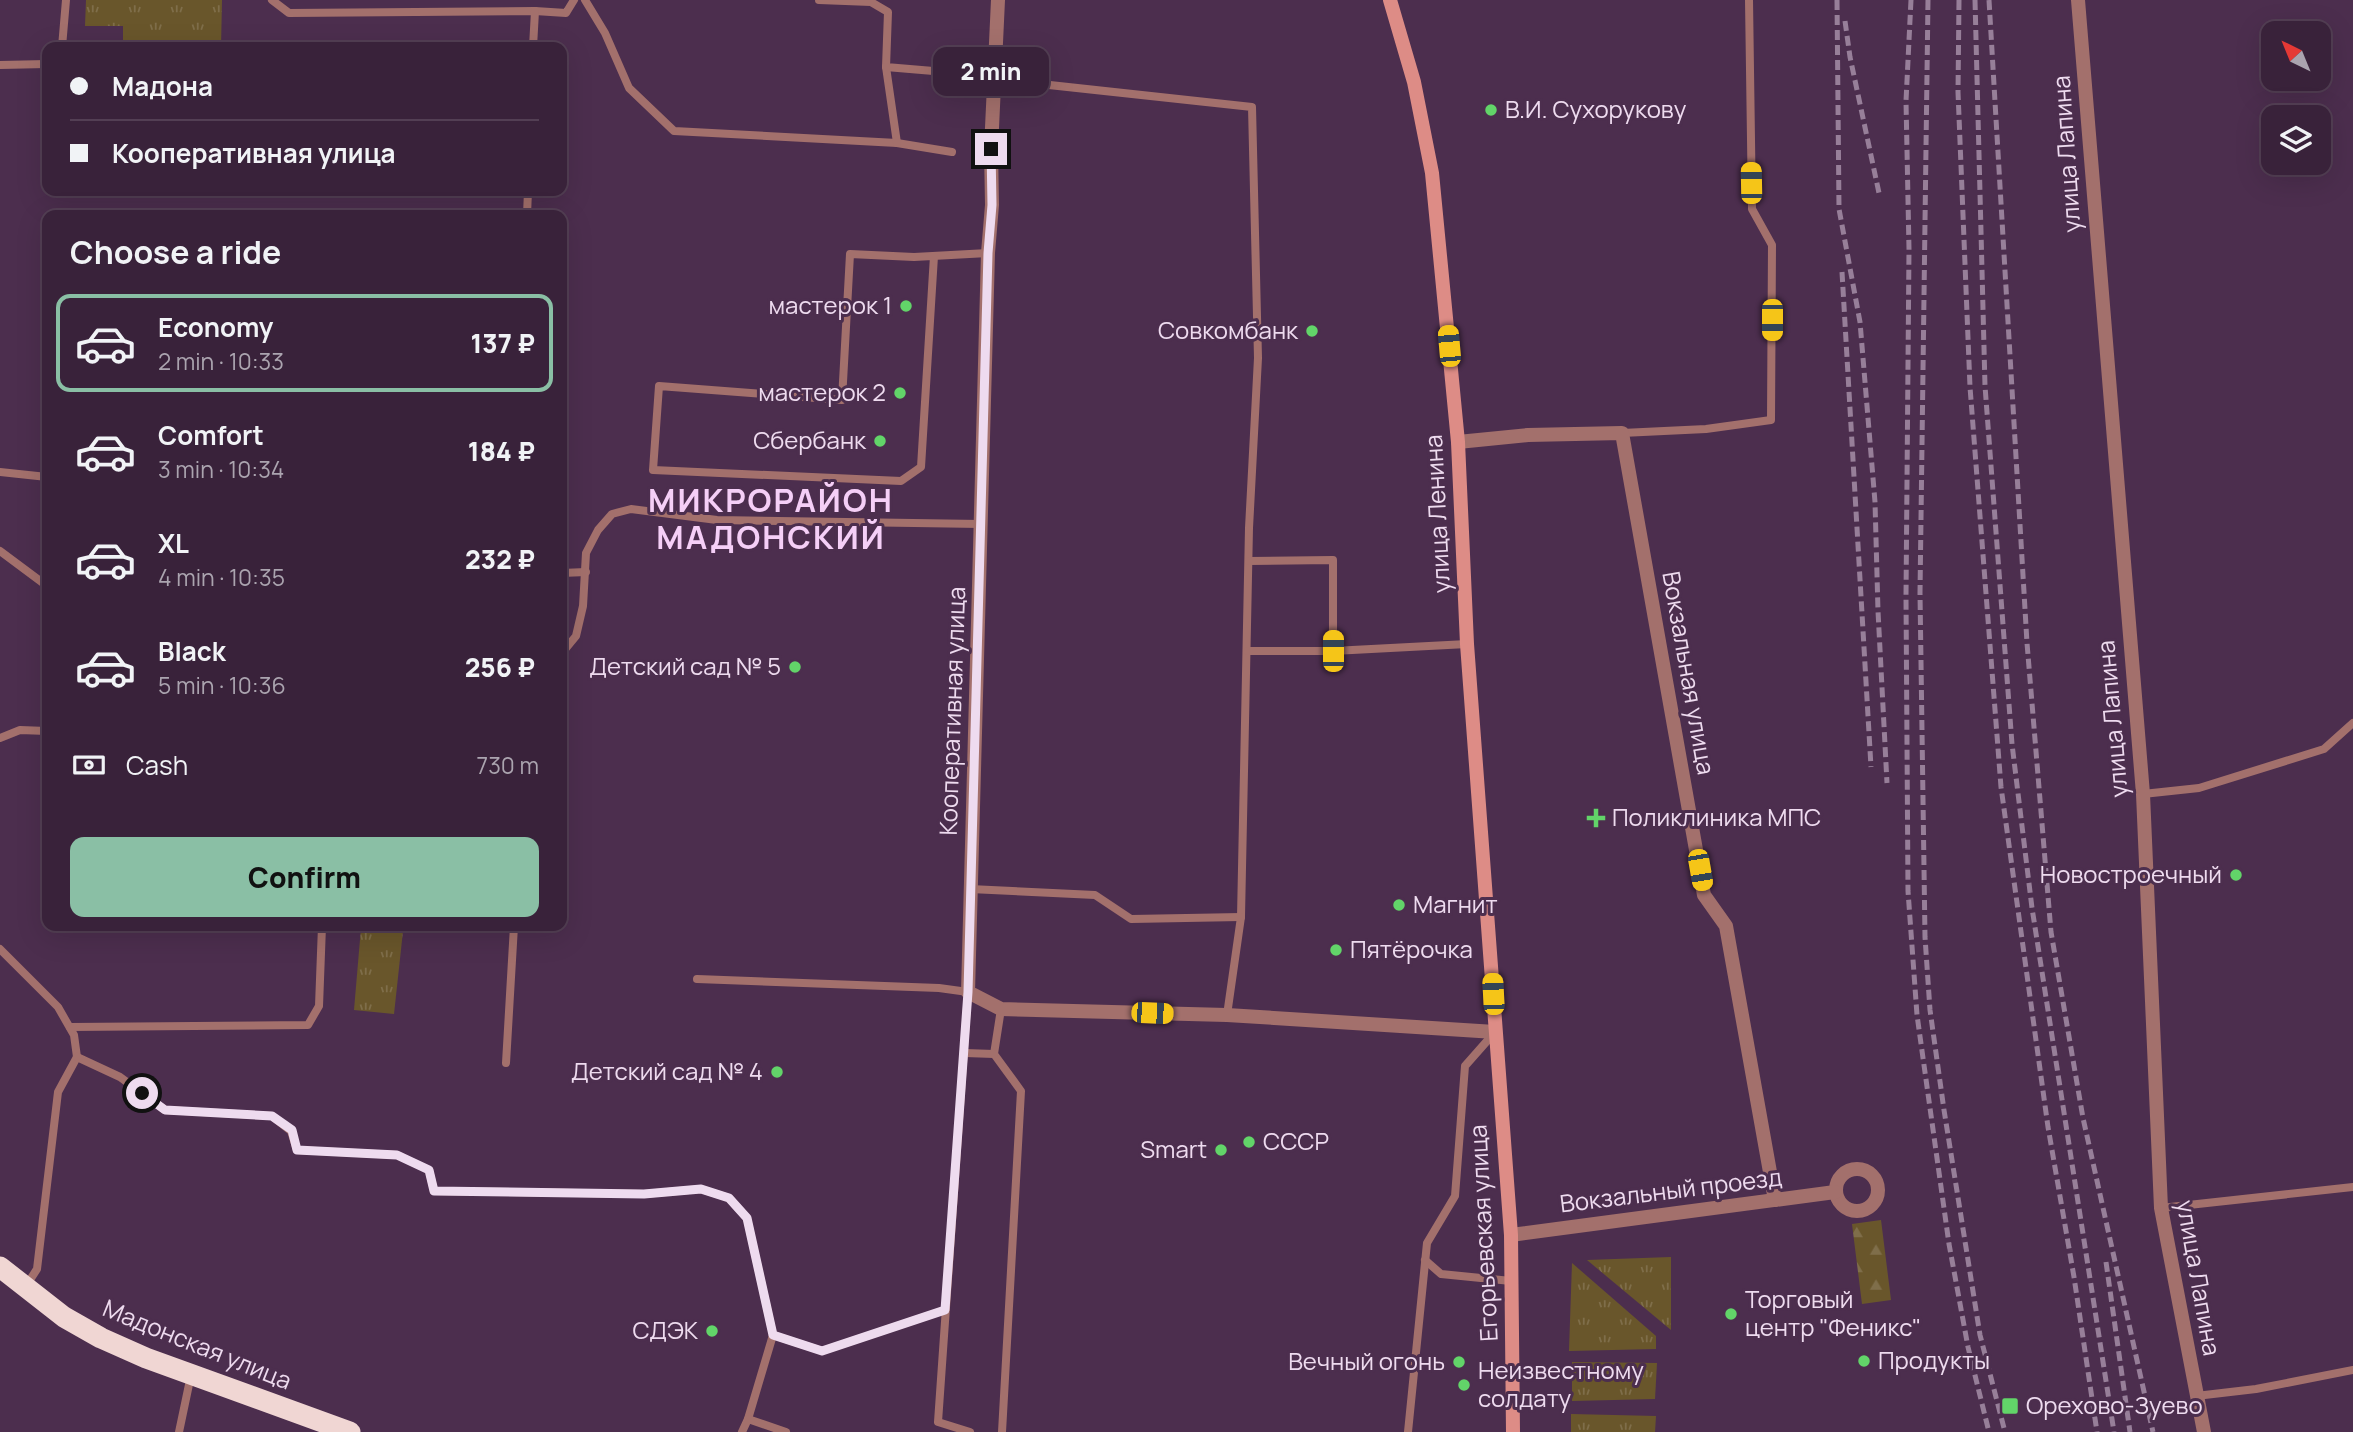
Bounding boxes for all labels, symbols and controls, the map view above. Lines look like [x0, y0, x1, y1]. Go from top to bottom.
north arrow [2261, 21, 2331, 91]
map controls [2261, 21, 2331, 175]
callout: 2 min [933, 47, 1049, 96]
text: 2 min [961, 55, 1022, 87]
text: Мадона [112, 68, 213, 104]
street label: улица Лапина [2044, 74, 2087, 234]
place label: В.И. Сухорукову [1505, 92, 1687, 125]
marker: В.И. Сухорукову [1483, 102, 1499, 118]
button: layers [2261, 105, 2331, 175]
route end [975, 133, 1007, 165]
text: Кооперативная улица [112, 135, 396, 171]
car [1741, 162, 1762, 204]
text: Choose a ride [70, 230, 281, 274]
place label: мастерок 1 [768, 288, 892, 321]
marker: мастерок 1 [898, 298, 914, 314]
car [1762, 299, 1783, 341]
text: Economy [158, 309, 273, 345]
icon: car [74, 312, 137, 375]
place label: Совкомбанк [1158, 313, 1299, 346]
marker: Совкомбанк [1304, 323, 1320, 339]
car [1437, 324, 1462, 368]
text: 137 ₽ [471, 325, 535, 361]
text: 2 min · 10:33 [158, 345, 284, 377]
place label: мастерок 2 [758, 375, 886, 408]
marker: мастерок 2 [892, 385, 908, 401]
text: Comfort [158, 417, 264, 453]
icon: car [74, 420, 137, 483]
place label: Сбербанк [753, 423, 867, 456]
text: 184 ₽ [468, 433, 535, 469]
marker: Сбербанк [872, 433, 888, 449]
street label: улица Ленина [1416, 434, 1457, 594]
text: 3 min · 10:34 [158, 453, 284, 485]
district label: МИКРОРАЙОН МАДОНСКИЙ [648, 478, 894, 559]
text: XL [158, 525, 189, 561]
icon: car [74, 528, 137, 591]
text: 232 ₽ [465, 541, 535, 577]
text: 4 min · 10:35 [158, 561, 285, 593]
street label: Вокзальная улица [1655, 568, 1724, 777]
street label: Кооперативная улица [931, 586, 972, 836]
car [1323, 630, 1344, 672]
text: Black [158, 633, 226, 669]
icon: car [74, 636, 137, 699]
street label: улица Лапина [2088, 639, 2135, 799]
text: 256 ₽ [465, 649, 535, 685]
place label: Детский сад № 5 [589, 649, 781, 682]
marker: Детский сад № 5 [787, 659, 803, 675]
text: 5 min · 10:36 [158, 669, 286, 701]
icon: cash [70, 746, 108, 784]
text: Cash [126, 747, 188, 783]
text: 730 m [477, 749, 539, 781]
place label: Поликлиника МПС [1612, 800, 1821, 833]
marker: Поликлиника МПС [1586, 808, 1606, 828]
button: Confirm [70, 837, 539, 917]
car [1687, 847, 1714, 893]
place label: Новостроечный [2040, 857, 2222, 890]
marker: Новостроечный [2228, 867, 2244, 883]
place label: Магнит [1413, 887, 1498, 920]
marker: Магнит [1391, 897, 1407, 913]
place label: Пятёрочка [1350, 932, 1473, 965]
marker: Пятёрочка [1328, 942, 1344, 958]
car [1482, 972, 1505, 1016]
car [1131, 1002, 1174, 1024]
place label: Детский сад № 4 [571, 1054, 763, 1087]
marker: Детский сад № 4 [769, 1064, 785, 1080]
route start [126, 1077, 158, 1109]
place label: СССР [1263, 1124, 1329, 1157]
street label: Егорьевская улица [1460, 1124, 1505, 1342]
place label: Smart [1140, 1132, 1207, 1165]
marker: СССР [1241, 1134, 1257, 1150]
marker: Smart [1213, 1142, 1229, 1158]
street label: Вокзальный проезд [1558, 1160, 1784, 1220]
street label: улица Лапина [2170, 1197, 2229, 1358]
place label: Торговый центр "Феникс" [1745, 1282, 1921, 1343]
street label: Мадонская улица [98, 1291, 297, 1396]
marker: Торговый центр "Феникс" [1723, 1306, 1739, 1322]
place label: СДЭК [632, 1313, 699, 1346]
marker: СДЭК [704, 1323, 720, 1339]
place label: Продукты [1878, 1343, 1990, 1376]
place label: Вечный огонь [1288, 1344, 1445, 1377]
place label: Неизвестному солдату [1478, 1353, 1644, 1414]
marker: Продукты [1856, 1353, 1872, 1369]
marker: Вечный огонь [1451, 1354, 1467, 1370]
marker: Неизвестному солдату [1456, 1377, 1472, 1393]
place label: Орехово-Зуево [2026, 1388, 2203, 1421]
marker: Орехово-Зуево [2000, 1396, 2020, 1416]

